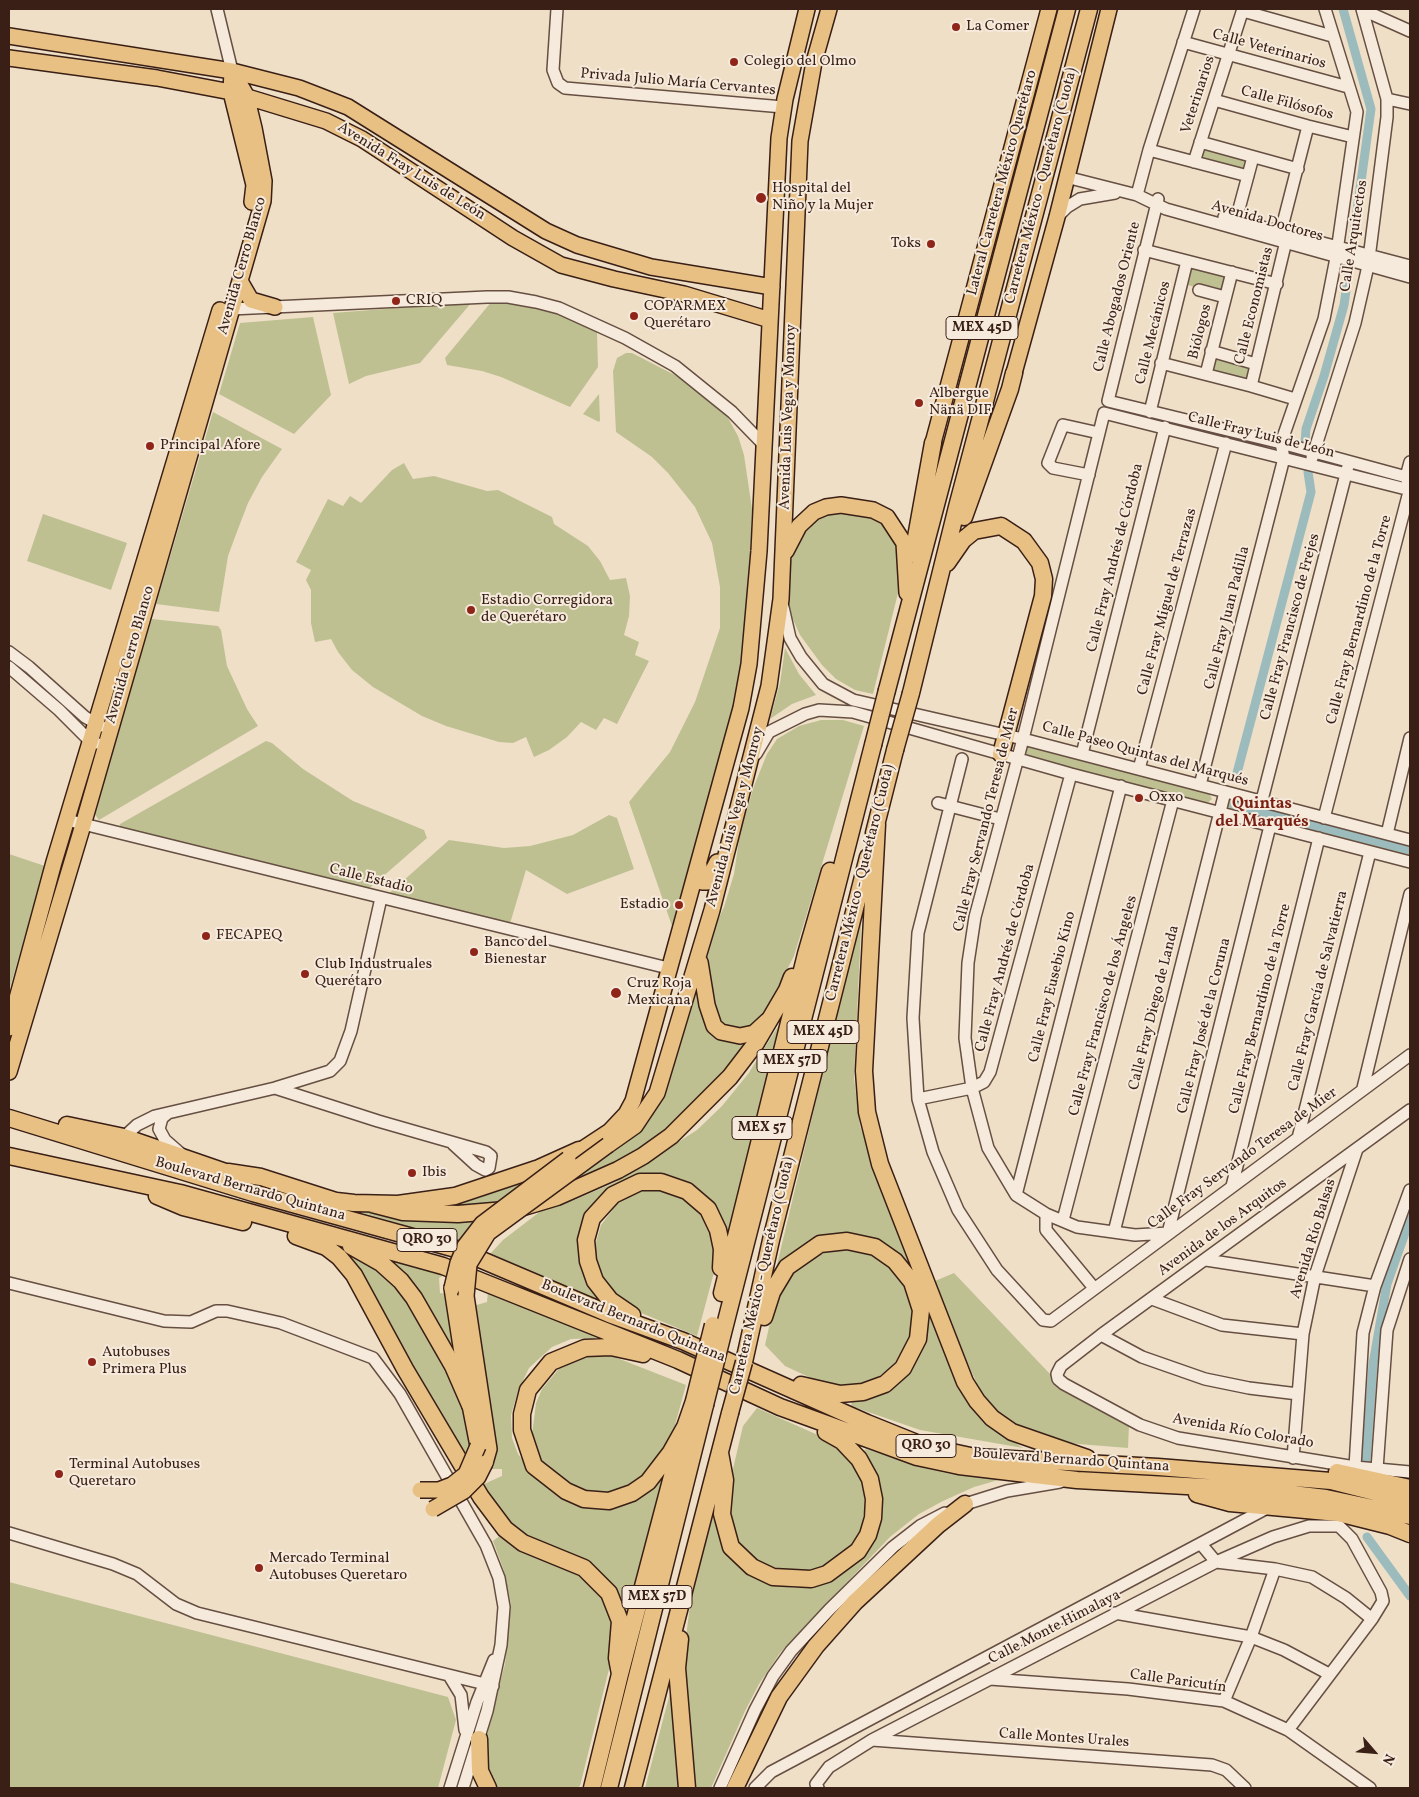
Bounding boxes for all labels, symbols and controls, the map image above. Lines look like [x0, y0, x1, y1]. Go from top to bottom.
place label: La Comer [966, 18, 1029, 36]
marker: La Comer [950, 21, 962, 33]
street label: Calle Veterinarios [1210, 26, 1328, 74]
place label: Colegio del Olmo [744, 53, 856, 71]
street label: Veterinarios [1178, 54, 1220, 136]
marker: Colegio del Olmo [728, 56, 740, 68]
street label: Privada Julio María Cervantes [580, 65, 776, 101]
street label: Carretera México - Querétaro (Cuota) [1002, 66, 1082, 306]
street label: Lateral Carretera México Querétaro [964, 68, 1042, 298]
street label: Calle Filósofos [1239, 83, 1335, 125]
street label: Avenida Fray Luis de León [334, 119, 488, 225]
street label: Calle Arquitectos [1337, 179, 1373, 293]
place label: Hospital del Niño y la Mujer [772, 180, 873, 215]
marker: Hospital del Niño y la Mujer [754, 191, 768, 205]
street label: Avenida Cerro Blanco [215, 195, 271, 337]
street label: Avenida Doctores [1209, 197, 1325, 247]
street label: Calle Abogados Oriente [1091, 220, 1145, 374]
place label: Toks [891, 235, 921, 253]
marker: Toks [925, 238, 937, 250]
street label: Calle Economistas [1232, 245, 1278, 367]
street label: Calle Mecánicos [1132, 279, 1176, 387]
place label: CRIQ [406, 292, 442, 310]
marker: CRIQ [390, 295, 402, 307]
place label: COPARMEX Querétaro [644, 298, 726, 333]
street label: Biólogos [1185, 303, 1217, 361]
marker: COPARMEX Querétaro [628, 310, 640, 322]
road number: MEX 45D [946, 316, 1018, 339]
street label: Avenida Luis Vega y Monroy [777, 324, 801, 510]
place label: Albergue Nänä DIF [929, 385, 992, 420]
marker: Albergue Nänä DIF [913, 397, 925, 409]
street label: Calle Fray Luis de León [1186, 409, 1336, 463]
place label: Principal Afore [160, 437, 260, 455]
marker: Principal Afore [144, 440, 156, 452]
street label: Calle Fray Andrés de Córdoba [1084, 462, 1148, 654]
street label: Calle Fray Miguel de Terrazas [1134, 507, 1202, 697]
street label: Calle Fray Bernardino de la Torre [1323, 513, 1397, 727]
street label: Calle Fray Francisco de Frejes [1257, 532, 1325, 722]
street label: Calle Fray Juan Padilla [1201, 544, 1255, 692]
street label: Avenida Cerro Blanco [103, 584, 159, 726]
place label: Estadio Corregidora de Querétaro [481, 592, 613, 627]
marker: Estadio Corregidora de Querétaro [465, 604, 477, 616]
street label: Calle Fray Servando Teresa de Mier [950, 706, 1024, 934]
street label: Calle Paseo Quintas del Marqués [1040, 719, 1250, 791]
street label: Avenida Luis Vega y Monroy [703, 725, 769, 909]
street label: Carretera México - Querétaro (Cuota) [823, 763, 899, 1003]
place label: Oxxo [1149, 789, 1183, 807]
marker: Oxxo [1133, 792, 1145, 804]
district label: Quintas del Marqués [1215, 795, 1309, 833]
street label: Calle Estadio [327, 861, 415, 899]
street label: Calle Fray Andrés de Córdoba [972, 862, 1040, 1054]
street label: Calle Fray García de Salvatierra [1285, 889, 1353, 1093]
street label: Calle Fray Francisco de los Ángeles [1066, 894, 1142, 1118]
place label: Estadio [620, 896, 669, 914]
marker: Estadio [673, 899, 685, 911]
street label: Calle Fray Bernardino de la Torre [1226, 902, 1296, 1116]
street label: Calle Fray Eusebio Kino [1026, 910, 1080, 1064]
street label: Calle Fray Diego de Landa [1126, 924, 1184, 1092]
place label: FECAPEQ [216, 927, 282, 945]
marker: FECAPEQ [200, 930, 212, 942]
place label: Banco del Bienestar [484, 934, 548, 969]
street label: Calle Fray José de la Coruna [1174, 936, 1236, 1116]
marker: Banco del Bienestar [468, 946, 480, 958]
place label: Club Industruales Querétaro [315, 956, 432, 991]
marker: Club Industruales Querétaro [299, 968, 311, 980]
place label: Cruz Roja Mexicana [627, 975, 692, 1010]
marker: Cruz Roja Mexicana [609, 986, 623, 1000]
road number: MEX 45D [787, 1020, 859, 1044]
road number: MEX 57D [757, 1050, 827, 1072]
street label: Calle Fray Servando Teresa de Mier [1145, 1084, 1341, 1234]
road number: MEX 57 [732, 1116, 792, 1140]
street label: Boulevard Bernardo Quintana [153, 1154, 347, 1226]
street label: Carretera México - Querétaro (Cuota) [727, 1155, 799, 1397]
place label: Ibis [422, 1164, 446, 1182]
marker: Ibis [406, 1167, 418, 1179]
street label: Avenida de los Arquitos [1155, 1175, 1291, 1281]
street label: Avenida Río Balsas [1287, 1177, 1341, 1301]
road number: QRO 30 [397, 1228, 457, 1252]
street label: Boulevard Bernardo Quintana [538, 1277, 728, 1367]
place label: Autobuses Primera Plus [102, 1344, 187, 1379]
marker: Autobuses Primera Plus [86, 1356, 98, 1368]
street label: Avenida Río Colorado [1171, 1411, 1315, 1453]
road number: QRO 30 [896, 1434, 956, 1458]
street label: Boulevard Bernardo Quintana [972, 1445, 1170, 1477]
place label: Terminal Autobuses Queretaro [69, 1456, 200, 1491]
marker: Terminal Autobuses Queretaro [53, 1468, 65, 1480]
place label: Mercado Terminal Autobuses Queretaro [269, 1550, 407, 1585]
marker: Mercado Terminal Autobuses Queretaro [253, 1562, 265, 1574]
road number: MEX 57D [622, 1585, 692, 1608]
street label: Calle Monte Himalaya [986, 1587, 1124, 1669]
street label: Calle Paricutín [1129, 1666, 1227, 1698]
street label: Calle Montes Urales [998, 1725, 1130, 1753]
north arrow [1349, 1727, 1399, 1777]
text: N [1377, 1750, 1399, 1768]

